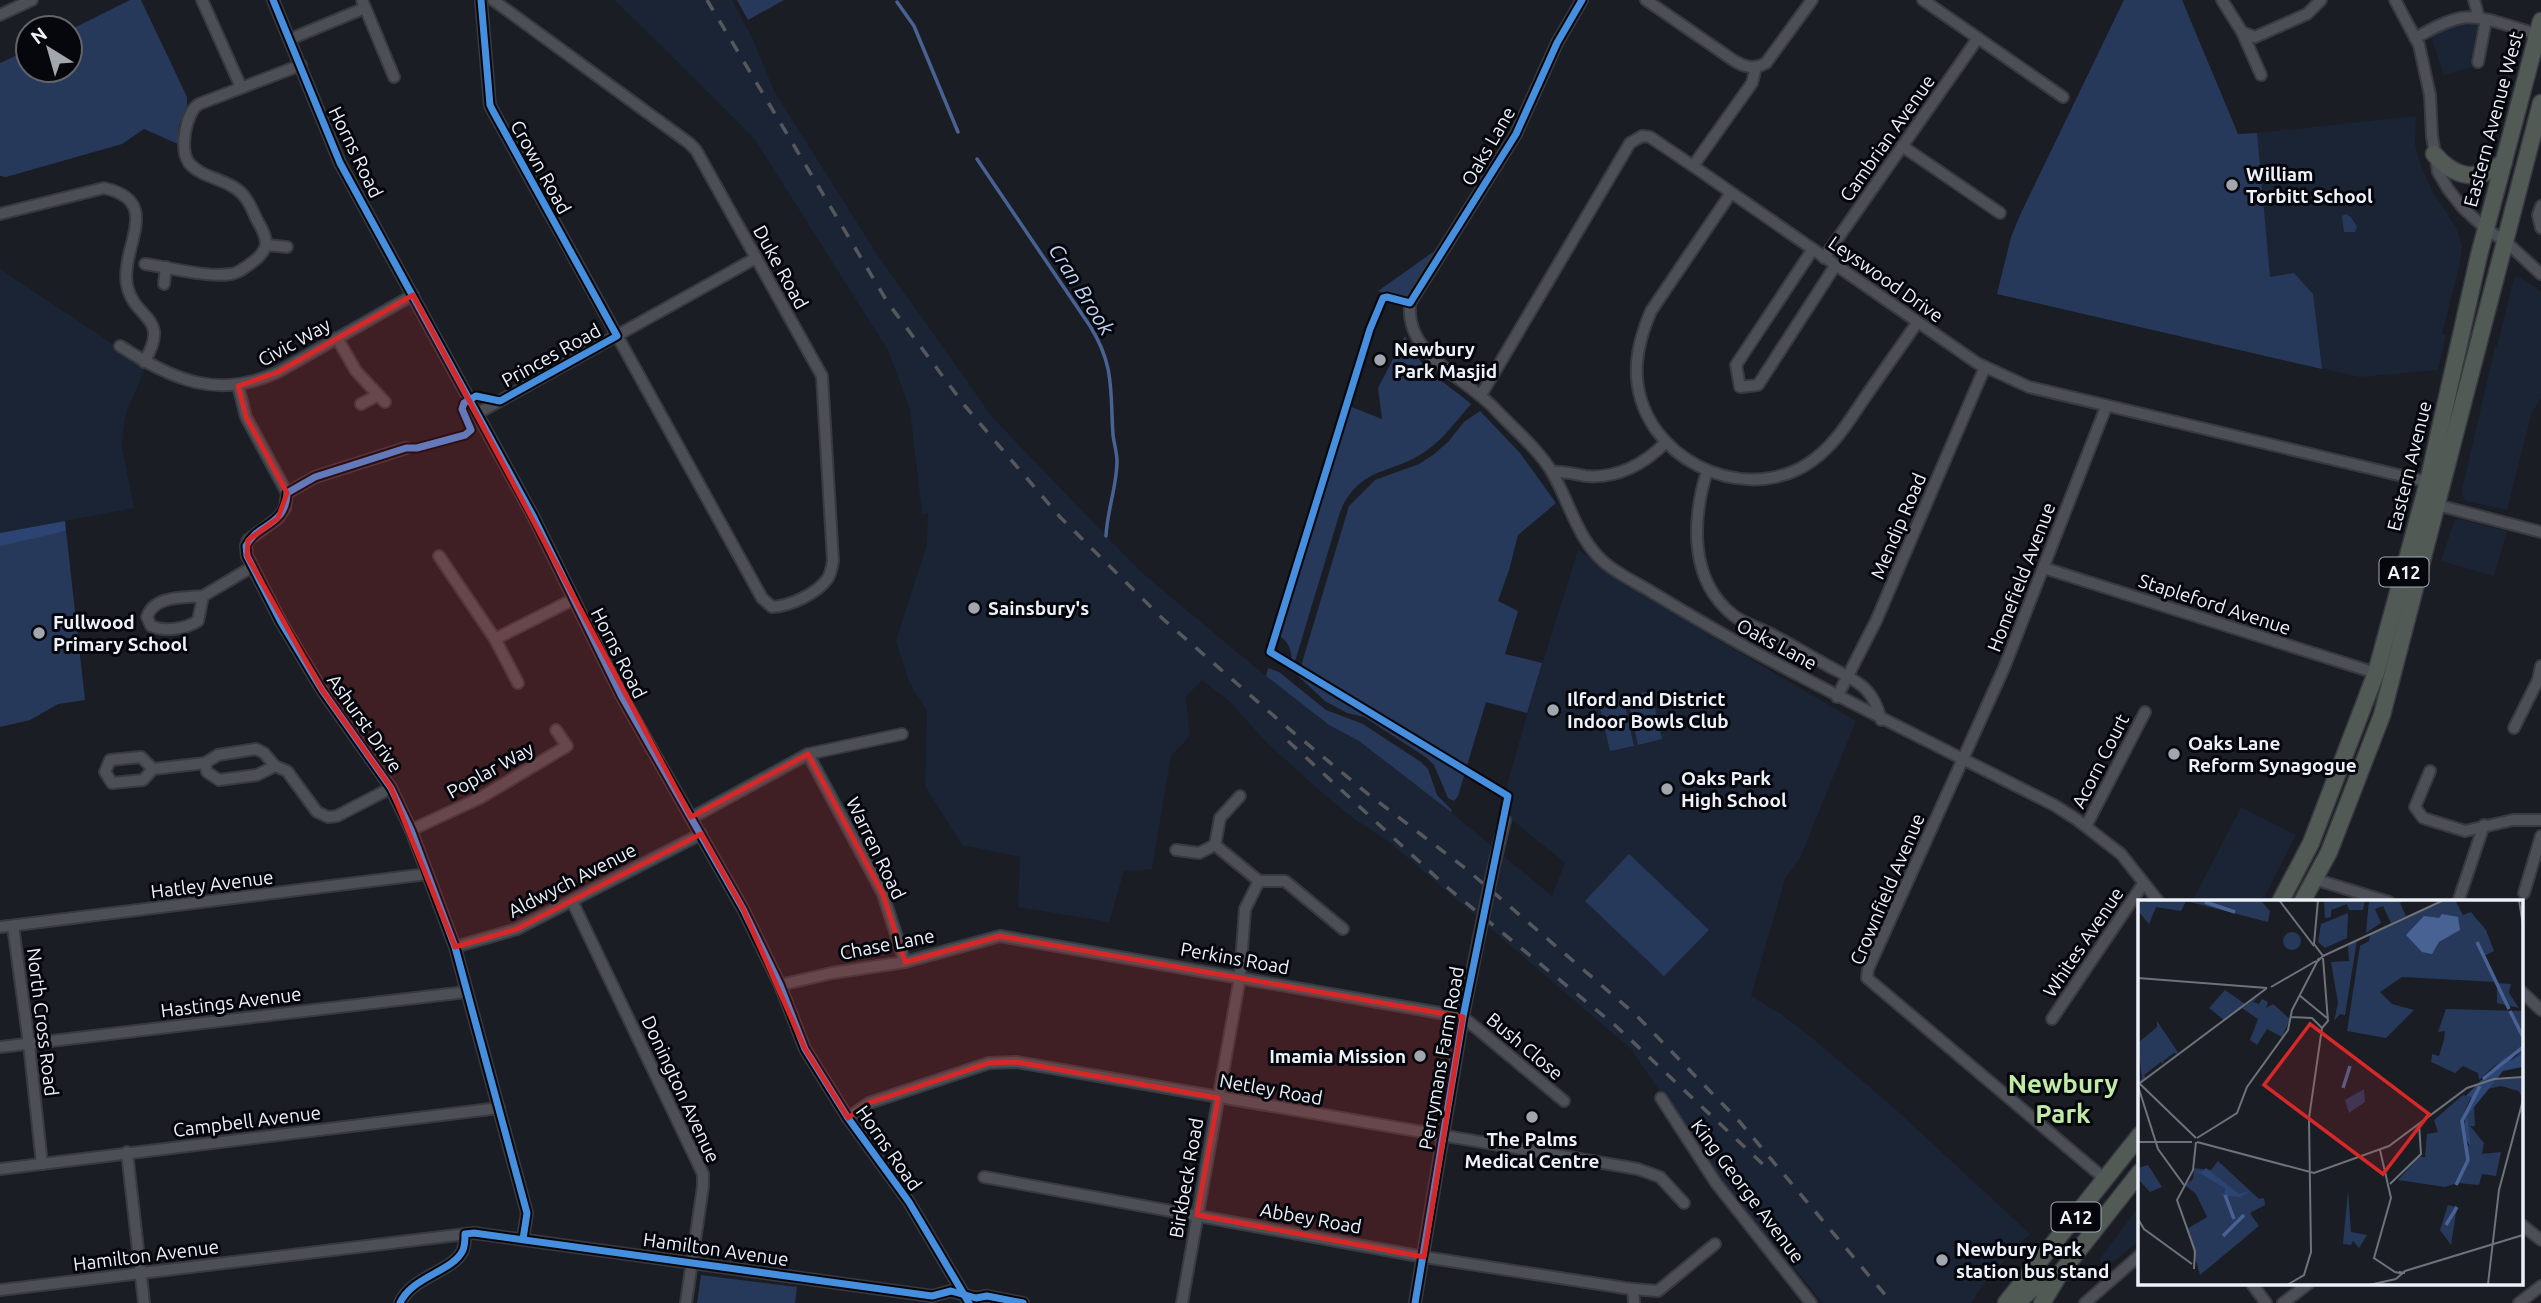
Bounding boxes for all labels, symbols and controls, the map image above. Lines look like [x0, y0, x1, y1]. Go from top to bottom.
north arrow [14, 14, 84, 84]
text: N [26, 22, 51, 48]
street label: Eastern Avenue West [2459, 28, 2527, 209]
street label: Cambrian Avenue [1835, 70, 1939, 206]
street label: Horns Road [324, 103, 388, 201]
street label: Oaks Lane [1457, 103, 1519, 189]
street label: Crown Road [506, 116, 576, 218]
place label: William Torbitt School [2246, 163, 2373, 207]
marker: William Torbitt School [2224, 177, 2240, 193]
street label: Duke Road [749, 221, 813, 313]
street label: Leyswood Drive [1824, 231, 1948, 327]
water label: Cran Brook [1044, 239, 1120, 339]
street label: Civic Way [254, 313, 334, 371]
street label: Princes Road [498, 319, 604, 391]
place label: Newbury Park Masjid [1394, 338, 1497, 382]
marker: Newbury Park Masjid [1372, 352, 1388, 368]
street label: Eastern Avenue [2382, 399, 2436, 533]
street label: Mendip Road [1866, 470, 1930, 582]
street label: Homefield Avenue [1982, 499, 2060, 655]
road number: A12 [2380, 558, 2428, 586]
street label: Stapleford Avenue [2136, 569, 2294, 639]
place label: Sainsbury's [988, 597, 1089, 619]
marker: Sainsbury's [966, 600, 982, 616]
street label: Horns Road [587, 604, 651, 702]
place label: Fullwood Primary School [53, 611, 188, 655]
street label: Oaks Lane [1733, 614, 1821, 674]
marker: Fullwood Primary School [31, 625, 47, 641]
street label: Ashurst Drive [323, 670, 407, 776]
place label: Ilford and District Indoor Bowls Club [1567, 688, 1729, 732]
marker: Ilford and District Indoor Bowls Club [1545, 702, 1561, 718]
street label: Acorn Court [2067, 710, 2133, 812]
place label: Oaks Lane Reform Synagogue [2188, 732, 2357, 776]
street label: Poplar Way [443, 737, 537, 803]
marker: Oaks Lane Reform Synagogue [2166, 746, 2182, 762]
place label: Oaks Park High School [1681, 767, 1787, 811]
marker: Oaks Park High School [1659, 781, 1675, 797]
street label: Warren Road [842, 793, 910, 903]
street label: Crownfield Avenue [1845, 810, 1929, 968]
street label: Aldwych Avenue [504, 838, 640, 922]
street label: Hatley Avenue [149, 866, 275, 902]
street label: Whites Avenue [2038, 883, 2128, 1001]
inset map [2138, 900, 2524, 1286]
street label: Chase Lane [838, 924, 936, 964]
street label: Perkins Road [1179, 938, 1291, 978]
street label: North Cross Road [23, 947, 63, 1097]
street label: Perrymans Farm Road [1414, 965, 1468, 1151]
street label: Hastings Avenue [159, 982, 303, 1022]
street label: Bush Close [1482, 1008, 1568, 1084]
street label: Donington Avenue [637, 1012, 725, 1166]
place label: Imamia Mission [1269, 1045, 1406, 1067]
marker: Imamia Mission [1412, 1048, 1428, 1064]
street label: Netley Road [1218, 1069, 1324, 1109]
district label: Newbury Park [2008, 1069, 2119, 1128]
street label: Campbell Avenue [172, 1101, 322, 1141]
street label: Horns Road [852, 1101, 926, 1195]
marker: The Palms Medical Centre [1524, 1109, 1540, 1125]
street label: King George Avenue [1687, 1115, 1809, 1267]
street label: Birkbeck Road [1165, 1116, 1207, 1240]
place label: The Palms Medical Centre [1465, 1128, 1599, 1172]
street label: Abbey Road [1259, 1198, 1363, 1238]
road number: A12 [2052, 1202, 2100, 1232]
street label: Hamilton Avenue [642, 1228, 790, 1270]
street label: Hamilton Avenue [72, 1235, 220, 1275]
place label: Newbury Park station bus stand [1956, 1238, 2109, 1282]
marker: Newbury Park station bus stand [1934, 1252, 1950, 1268]

